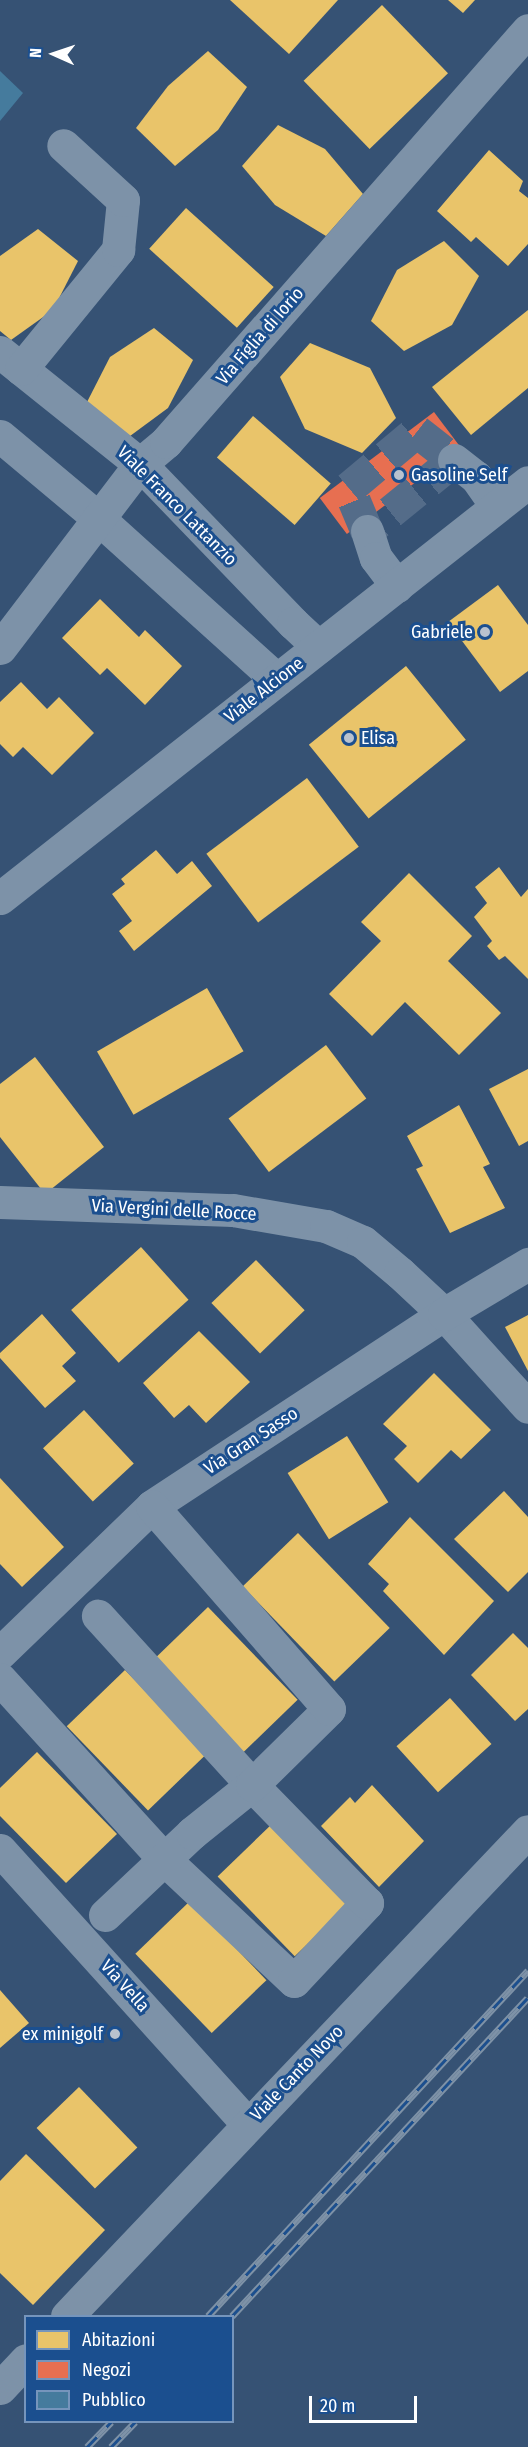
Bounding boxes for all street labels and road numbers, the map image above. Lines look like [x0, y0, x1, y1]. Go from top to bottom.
street label: Via Figlia di Iorio [212, 283, 308, 389]
street label: Viale Franco Lattanzio [113, 442, 241, 570]
street label: Viale Alcione [220, 652, 308, 728]
street label: Via Vergini delle Rocce [91, 1195, 257, 1225]
street label: Via Gran Sasso [200, 1403, 302, 1479]
street label: Via Vella [96, 1956, 154, 2016]
street label: Viale Canto Novo [246, 2021, 348, 2125]

